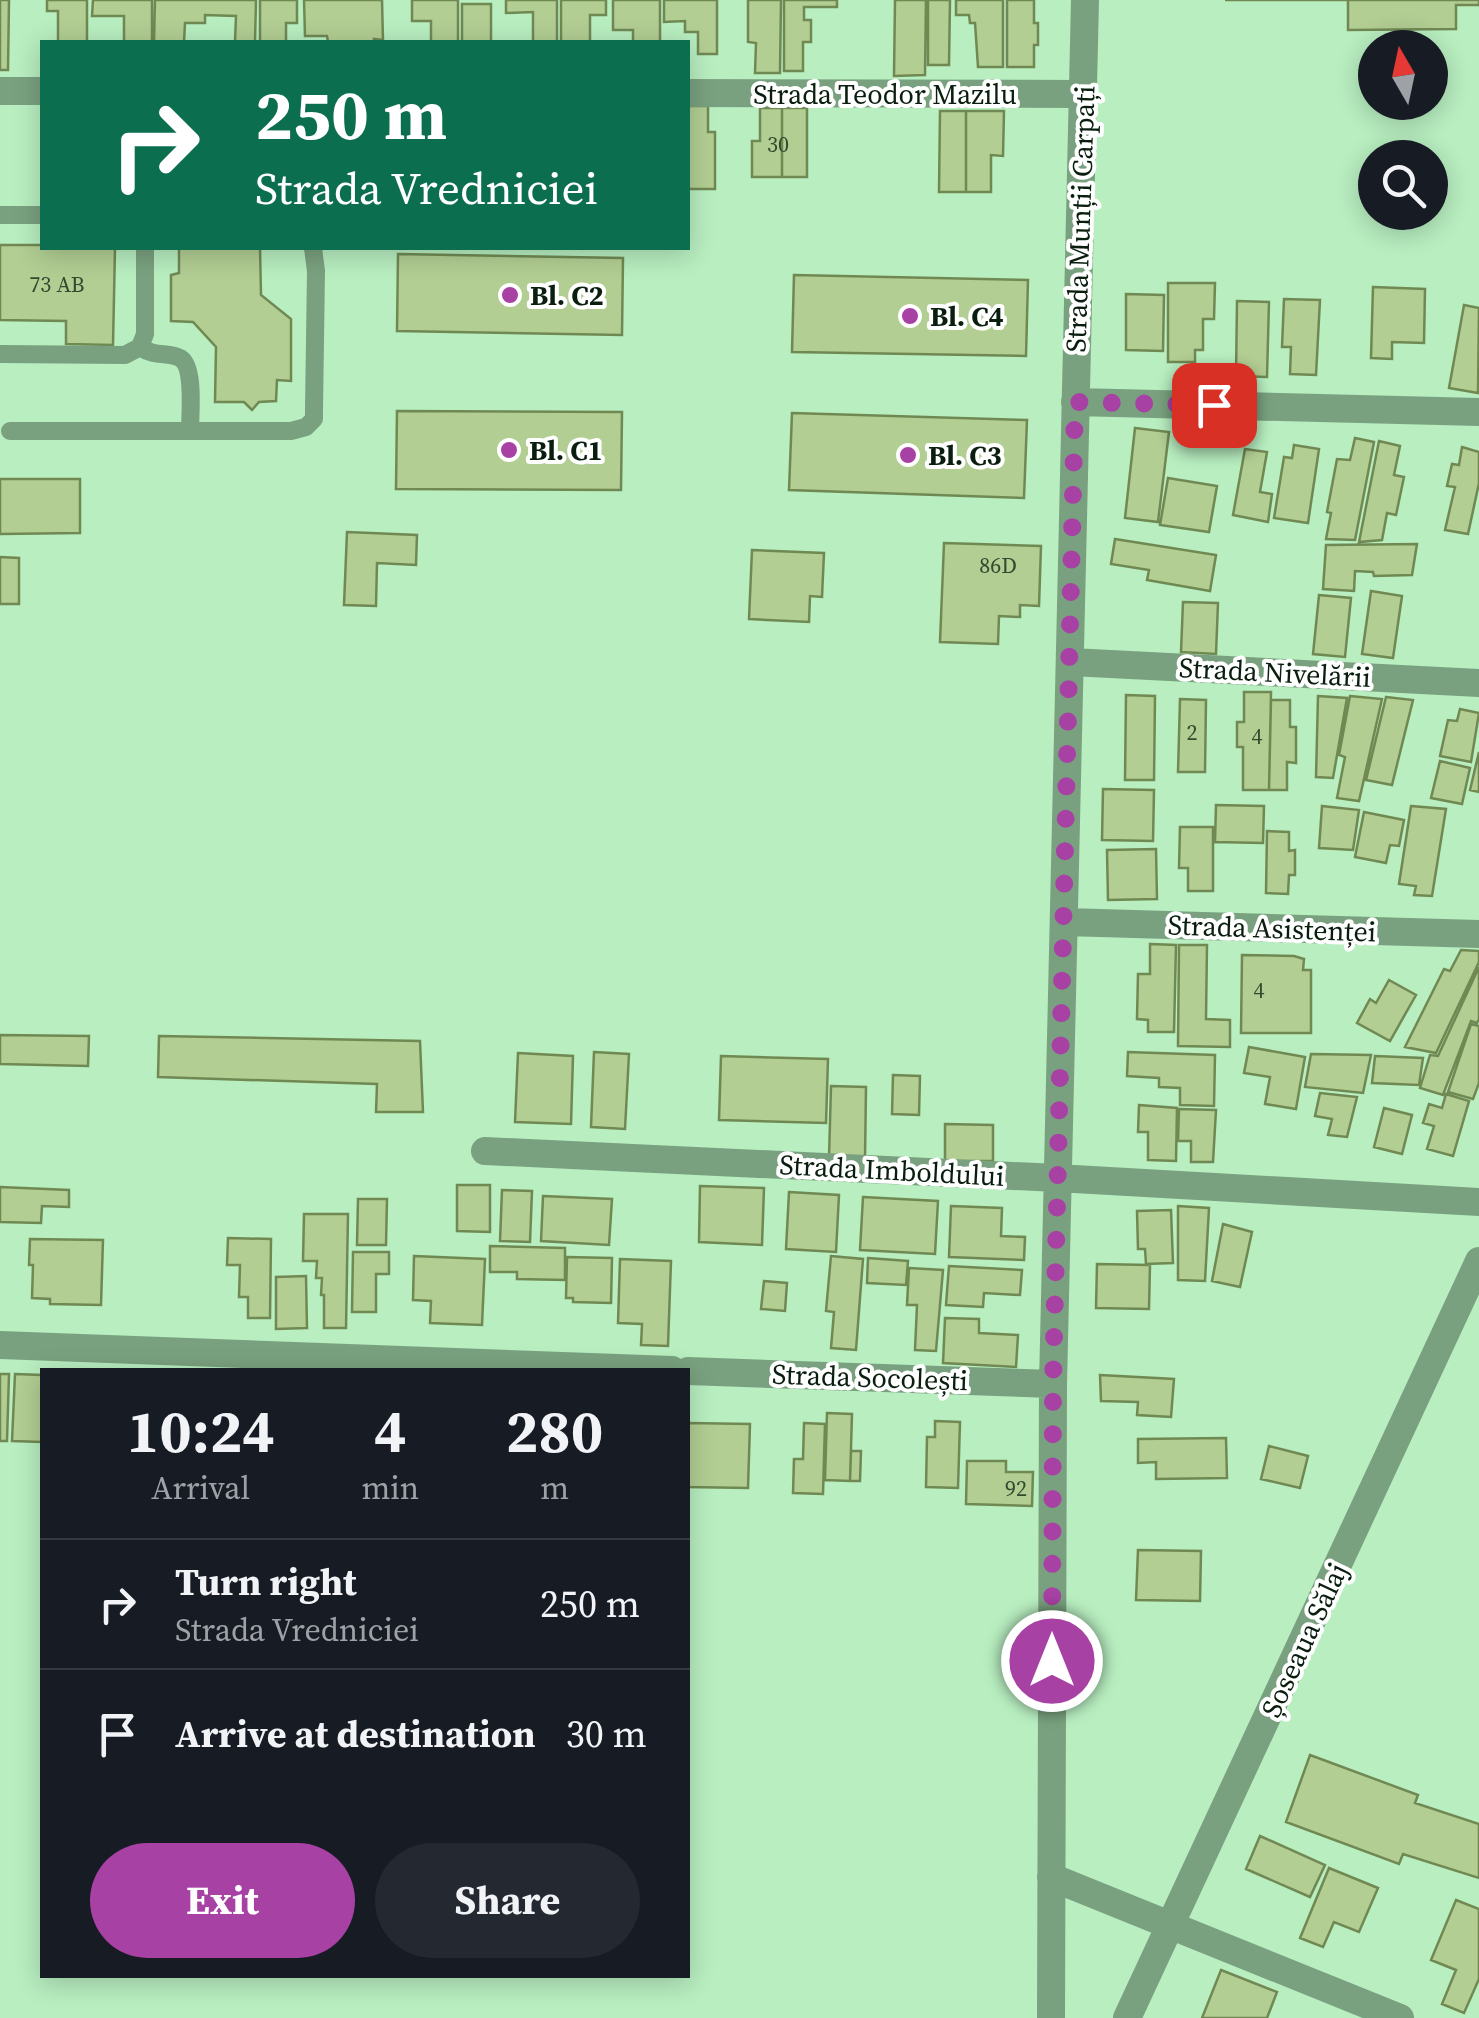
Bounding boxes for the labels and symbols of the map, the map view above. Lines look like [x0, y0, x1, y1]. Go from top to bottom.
north arrow [1358, 30, 1448, 120]
street label: Strada Teodor Mazilu [753, 75, 1017, 113]
street label: Strada Munții Carpați [1056, 85, 1104, 353]
house number: 30 [767, 129, 789, 159]
house number: 73 AB [29, 269, 85, 299]
place label: Bl. C2 [530, 276, 604, 314]
marker: Bl. C2 [499, 284, 521, 306]
place label: Bl. C4 [930, 297, 1004, 335]
marker: Bl. C4 [899, 305, 921, 327]
pin [1172, 363, 1257, 448]
place label: Bl. C1 [529, 431, 603, 469]
place label: Bl. C3 [928, 436, 1002, 474]
marker: Bl. C1 [498, 439, 520, 461]
marker: Bl. C3 [897, 444, 919, 466]
house number: 86D [979, 550, 1017, 580]
street label: Strada Nivelării [1178, 648, 1372, 696]
house number: 2 [1186, 717, 1198, 747]
house number: 4 [1251, 721, 1263, 751]
street label: Strada Asistenței [1167, 905, 1377, 951]
house number: 4 [1253, 975, 1265, 1005]
street label: Strada Imboldului [779, 1145, 1005, 1195]
street label: Strada Socolești [771, 1355, 969, 1399]
house number: 92 [1005, 1473, 1027, 1503]
street label: Șoseaua Sălaj [1252, 1557, 1356, 1723]
position arrow [1000, 1609, 1104, 1713]

